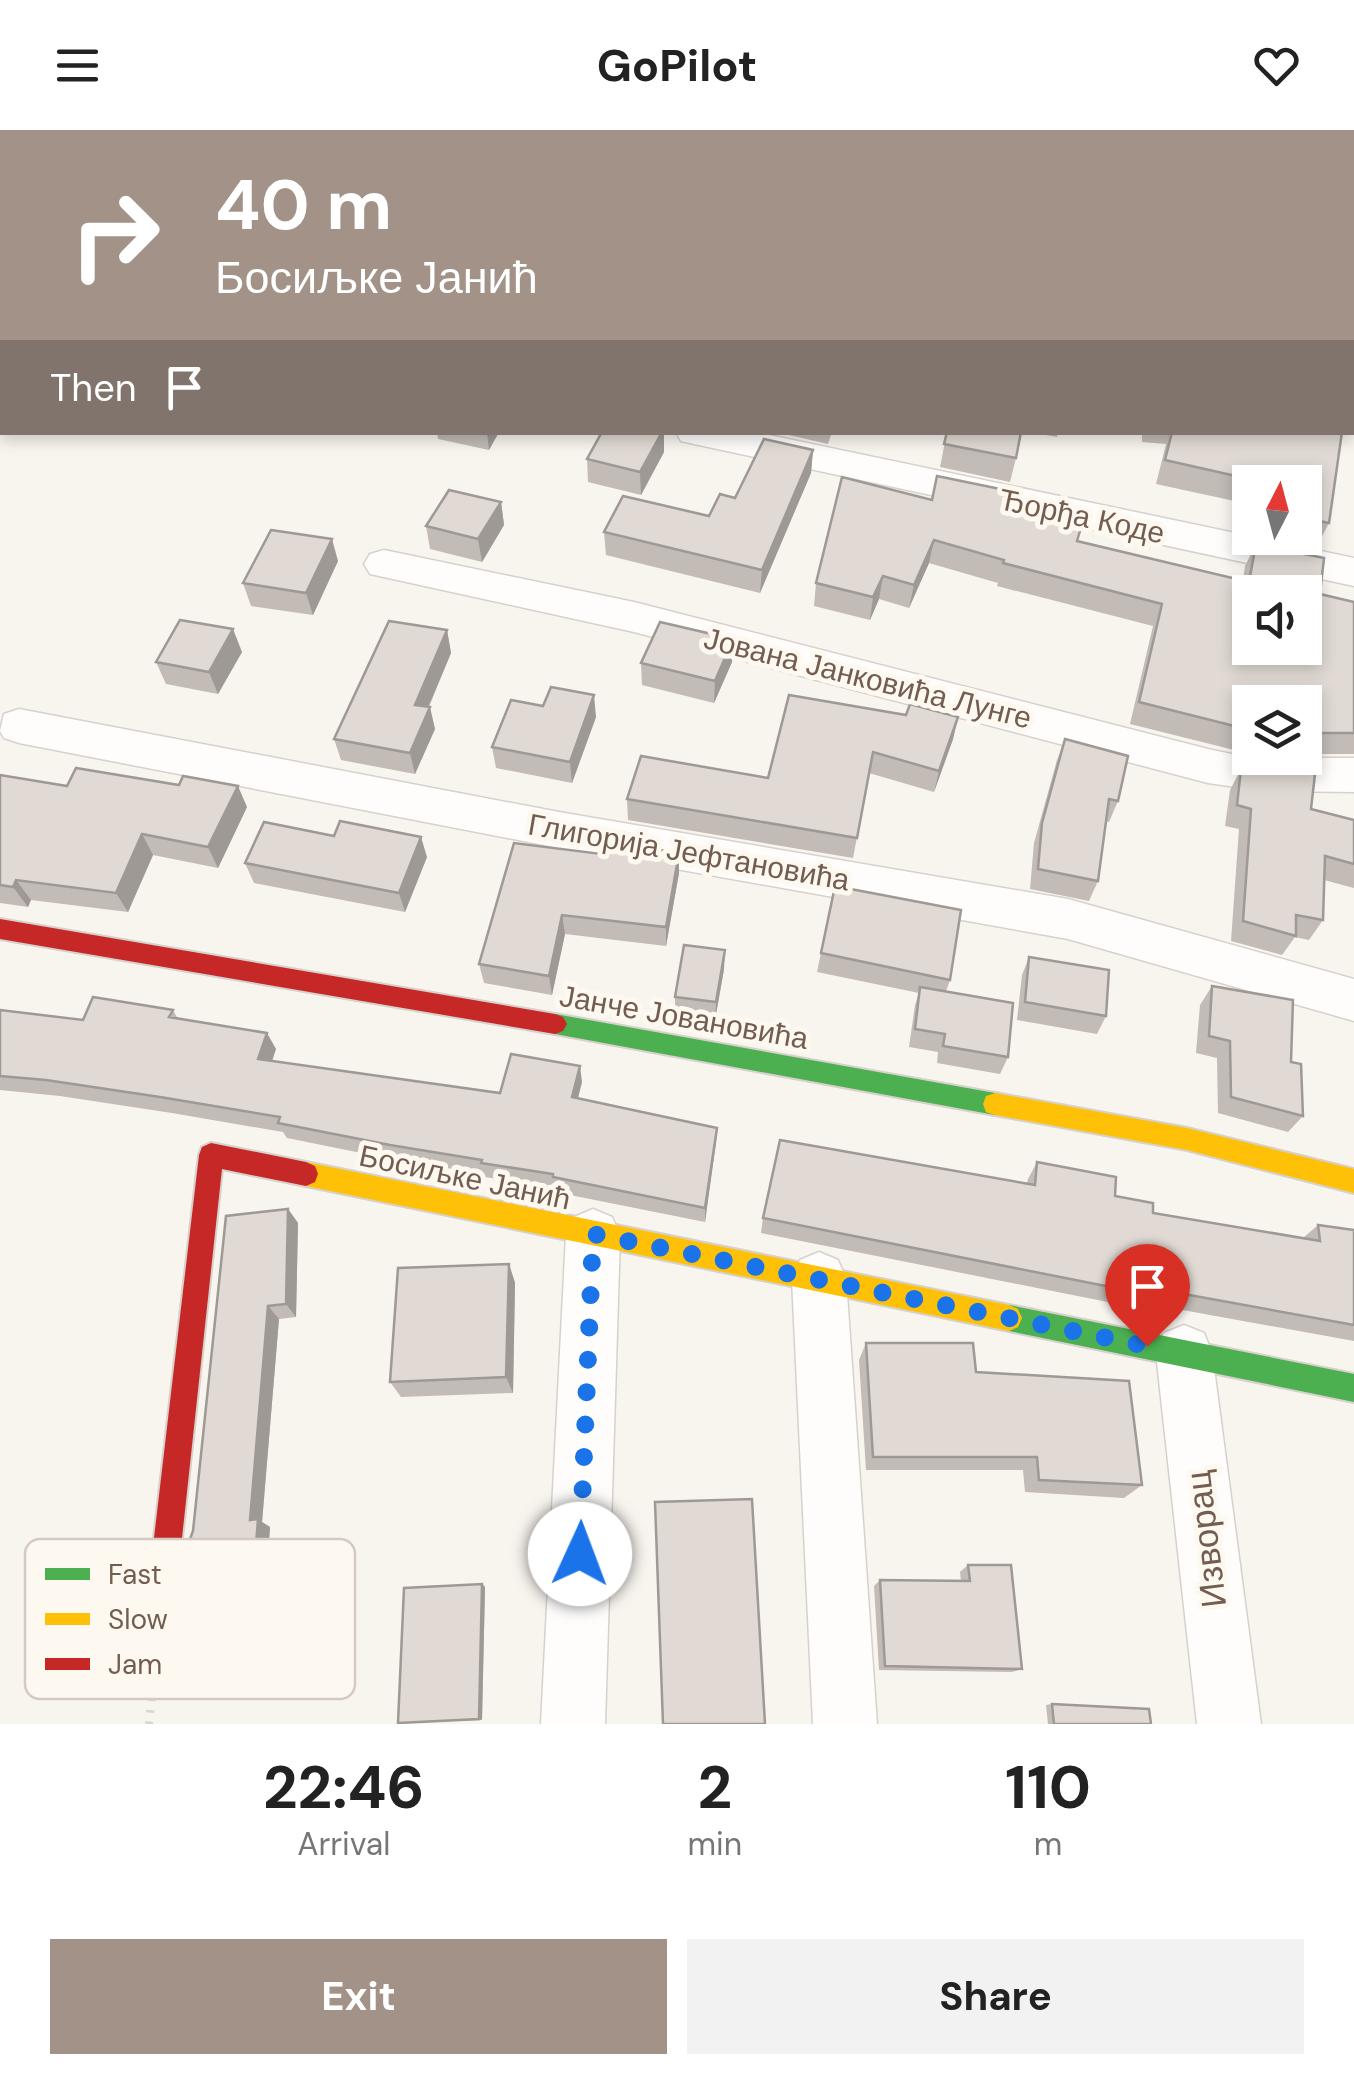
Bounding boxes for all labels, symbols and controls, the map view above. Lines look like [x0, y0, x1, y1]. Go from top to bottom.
text: GoPilot [597, 36, 757, 95]
icon: menu [50, 38, 105, 93]
icon: heart [1249, 38, 1304, 93]
text: 40 m [215, 160, 392, 251]
icon: right [50, 170, 180, 300]
text: Босиљке Јанић [215, 248, 538, 307]
icon: arrive [157, 360, 212, 415]
text: Then [50, 363, 137, 413]
north arrow [1232, 465, 1322, 555]
map controls [1232, 465, 1322, 775]
street label: Ђорђа Коде [996, 479, 1168, 553]
button: sound [1232, 575, 1322, 665]
street label: Јована Јанковића Лунге [700, 618, 1036, 738]
button: layers [1232, 685, 1322, 775]
street label: Глигорија Јефтановића [525, 805, 853, 900]
street label: Јанче Јовановића [557, 976, 812, 1058]
street label: Босиљке Јанић [356, 1136, 574, 1218]
pin [1105, 1244, 1190, 1347]
icon: arrive [1120, 1259, 1175, 1314]
street label: Изворац [1175, 1468, 1237, 1610]
position arrow [528, 1502, 632, 1606]
legend [25, 1539, 355, 1699]
text: Fast [108, 1556, 162, 1593]
text: Slow [108, 1601, 168, 1638]
text: Jam [108, 1646, 162, 1683]
text: 22:46 [263, 1748, 425, 1827]
text: 2 [697, 1748, 732, 1827]
text: 110 [1005, 1748, 1091, 1827]
text: Arrival [297, 1823, 390, 1865]
text: min [688, 1823, 742, 1865]
text: m [1034, 1823, 1062, 1865]
button: Exit [50, 1939, 667, 2054]
button: Share [687, 1939, 1304, 2054]

